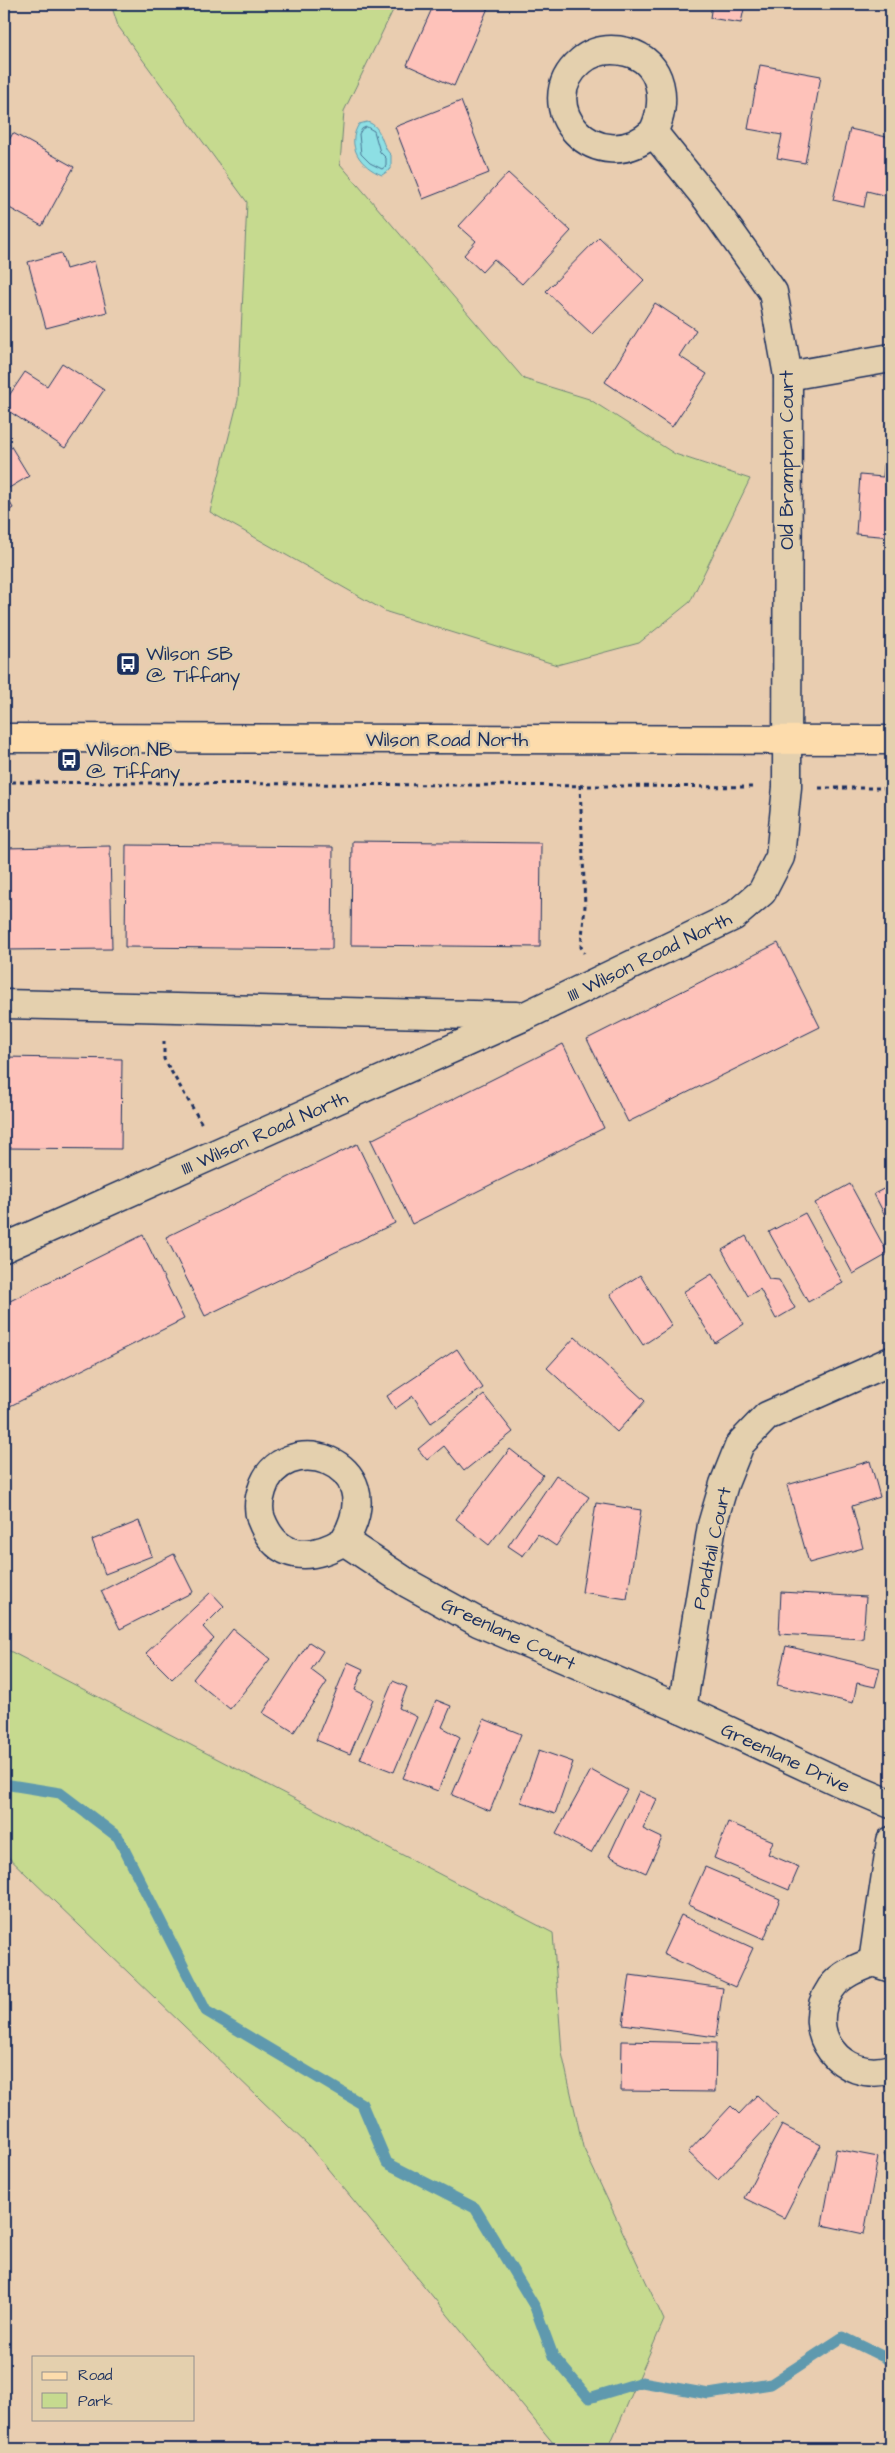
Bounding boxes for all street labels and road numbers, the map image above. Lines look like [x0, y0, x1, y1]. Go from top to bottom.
street label: Old Brampton Court [774, 370, 801, 550]
street label: Wilson Road North [366, 727, 529, 754]
street label: 1111 Wilson Road North [563, 906, 737, 1009]
street label: 1111 Wilson Road North [177, 1084, 353, 1182]
street label: Pondtail Court [686, 1484, 739, 1612]
street label: Greenlane Court [437, 1591, 580, 1678]
street label: Greenlane Drive [716, 1717, 854, 1800]

